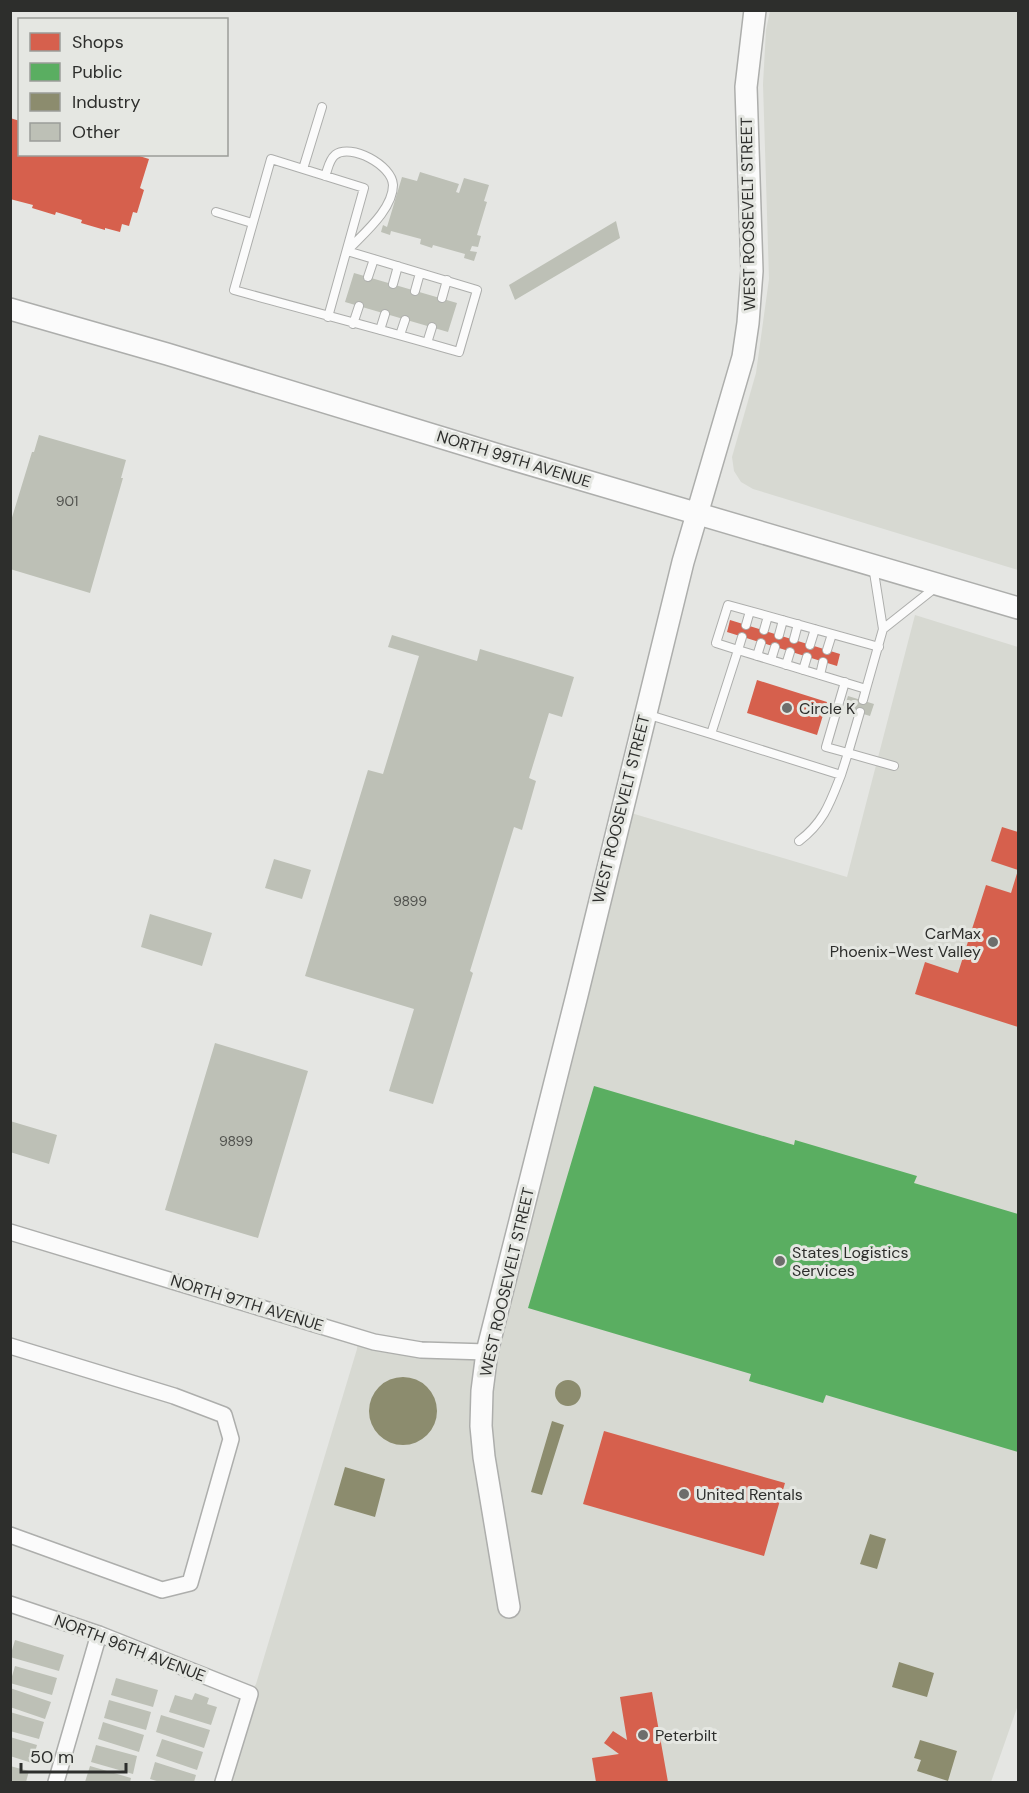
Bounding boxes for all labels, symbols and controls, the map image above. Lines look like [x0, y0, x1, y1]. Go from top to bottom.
legend [18, 18, 228, 156]
text: Shops [72, 30, 124, 54]
text: Public [72, 60, 123, 84]
text: Industry [72, 90, 141, 114]
street label: WEST ROOSEVELT STREET [736, 117, 760, 311]
text: Other [72, 120, 121, 144]
street label: NORTH 99TH AVENUE [434, 426, 594, 492]
house number: 901 [56, 492, 78, 510]
place label: Circle K [799, 698, 855, 719]
marker: Circle K [780, 701, 794, 715]
street label: WEST ROOSEVELT STREET [587, 713, 655, 905]
house number: 9899 [393, 892, 427, 910]
place label: CarMax Phoenix-West Valley [830, 923, 981, 962]
marker: CarMax Phoenix-West Valley [986, 935, 1000, 949]
house number: 9899 [219, 1132, 253, 1150]
street label: WEST ROOSEVELT STREET [475, 1185, 539, 1379]
place label: States Logistics Services [792, 1242, 908, 1281]
marker: States Logistics Services [773, 1254, 787, 1268]
street label: NORTH 97TH AVENUE [168, 1270, 326, 1336]
place label: United Rentals [696, 1484, 803, 1505]
marker: United Rentals [677, 1487, 691, 1501]
street label: NORTH 96TH AVENUE [51, 1609, 209, 1687]
place label: Peterbilt [655, 1725, 717, 1746]
marker: Peterbilt [636, 1728, 650, 1742]
scale bar [21, 1736, 126, 1774]
text: 50 m [30, 1745, 74, 1769]

